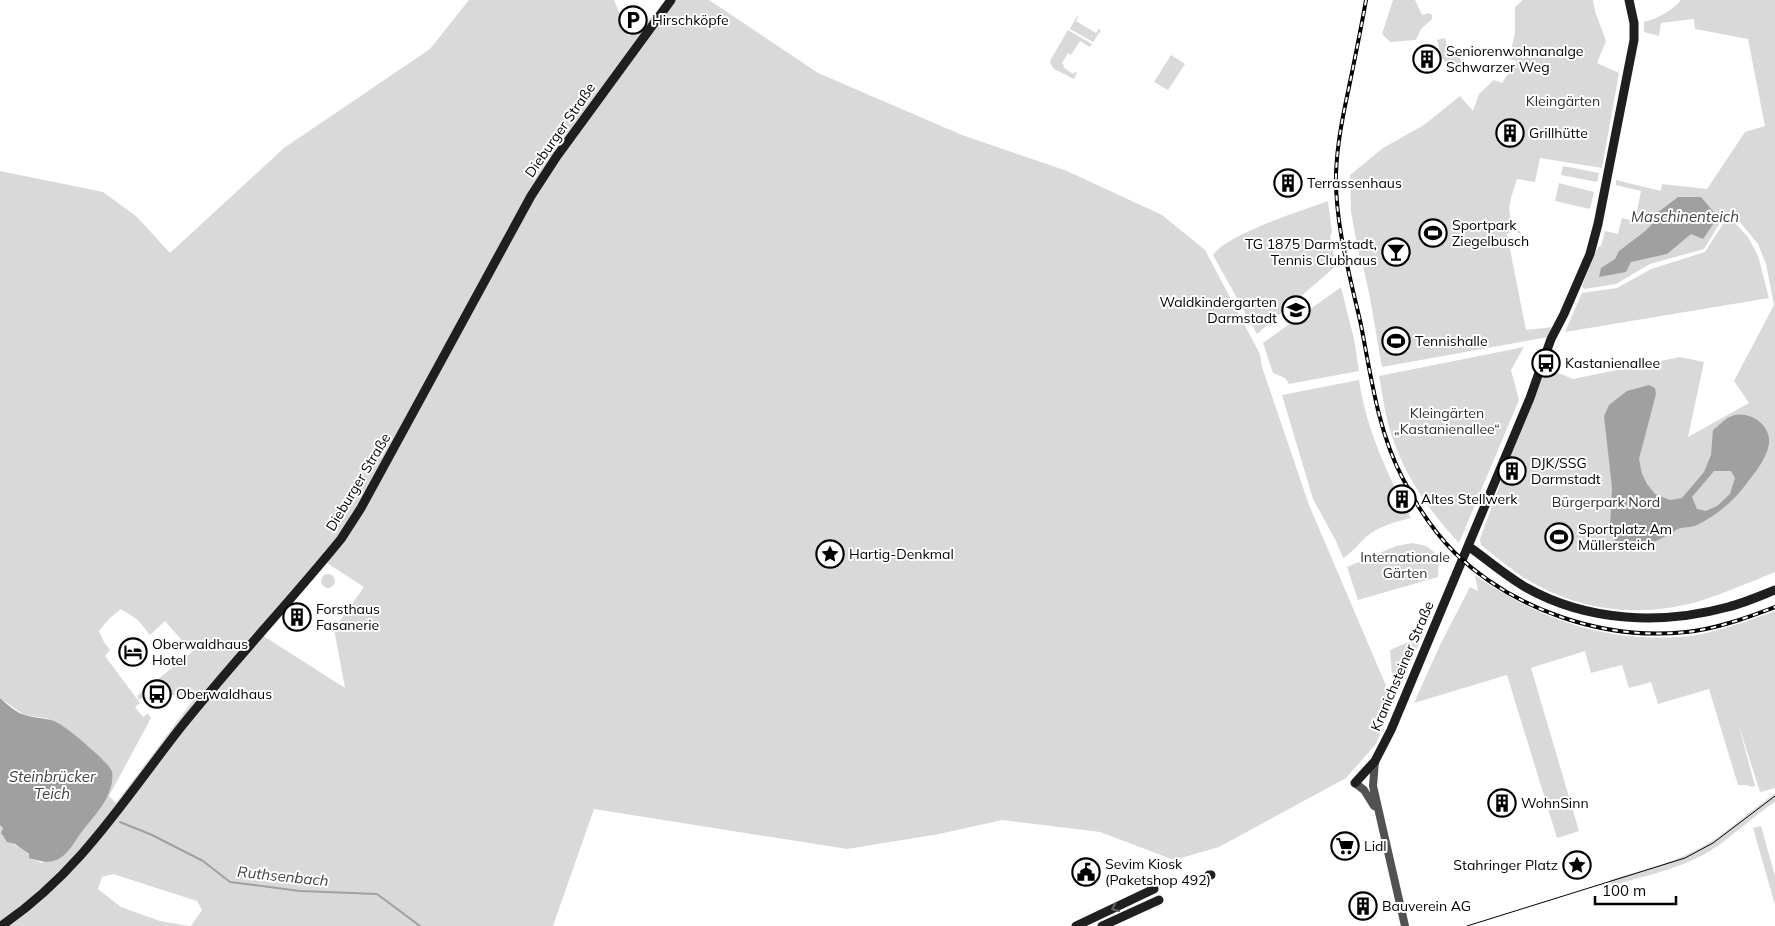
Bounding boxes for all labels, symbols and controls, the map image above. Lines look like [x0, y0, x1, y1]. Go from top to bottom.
parking icon: Hirschköpfe [618, 5, 648, 35]
place label: Hirschköpfe [652, 11, 729, 29]
place label: Seniorenwohnanalge Schwarzer Weg [1446, 42, 1583, 76]
building icon: Seniorenwohnanalge Schwarzer Weg [1412, 44, 1442, 74]
street label: Dieburger Straße [521, 79, 599, 181]
park label: Kleingärten [1526, 92, 1600, 110]
building icon: Grillhütte [1495, 118, 1525, 148]
place label: Grillhütte [1529, 124, 1588, 142]
building icon: Terrassenhaus [1273, 168, 1303, 198]
place label: Terrassenhaus [1307, 174, 1402, 192]
water label: Maschinenteich [1631, 207, 1739, 226]
place label: Sportpark Ziegelbusch [1452, 216, 1529, 250]
sports icon: Sportpark Ziegelbusch [1418, 218, 1448, 248]
place label: TG 1875 Darmstadt, Tennis Clubhaus [1245, 235, 1377, 269]
bar icon: TG 1875 Darmstadt, Tennis Clubhaus [1381, 237, 1411, 267]
place label: Waldkindergarten Darmstadt [1159, 293, 1277, 327]
school or university icon: Waldkindergarten Darmstadt [1281, 295, 1311, 325]
sports icon: Tennishalle [1381, 326, 1411, 356]
place label: Tennishalle [1415, 332, 1488, 350]
bus stop icon: Kastanienallee [1531, 348, 1561, 378]
place label: Kastanienallee [1565, 354, 1660, 372]
park label: Kleingärten „Kastanienallee“ [1394, 404, 1500, 438]
street label: Dieburger Straße [322, 430, 394, 534]
place label: DJK/SSG Darmstadt [1531, 454, 1601, 488]
building icon: DJK/SSG Darmstadt [1497, 456, 1527, 486]
building icon: Altes Stellwerk [1387, 484, 1417, 514]
place label: Altes Stellwerk [1421, 490, 1518, 508]
park label: Bürgerpark Nord [1552, 493, 1660, 511]
place label: Sportplatz Am Müllersteich [1578, 520, 1672, 554]
sports icon: Sportplatz Am Müllersteich [1544, 522, 1574, 552]
place icon: Hartig-Denkmal [815, 539, 845, 569]
place label: Hartig-Denkmal [849, 545, 954, 563]
park label: Internationale Gärten [1360, 548, 1450, 582]
street label: Kranichsteiner Straße [1366, 598, 1438, 734]
place label: Forsthaus Fasanerie [316, 600, 380, 634]
building icon: Forsthaus Fasanerie [282, 602, 312, 632]
place label: Oberwaldhaus Hotel [152, 635, 248, 669]
hotel icon: Oberwaldhaus Hotel [118, 637, 148, 667]
bus stop icon: Oberwaldhaus [142, 679, 172, 709]
place label: Oberwaldhaus [176, 685, 272, 703]
water label: Steinbrücker Teich [9, 767, 96, 803]
building icon: WohnSinn [1487, 788, 1517, 818]
place label: WohnSinn [1521, 794, 1589, 812]
supermarket icon: Lidl [1330, 831, 1360, 861]
place label: Lidl [1364, 837, 1387, 855]
place icon: Stahringer Platz [1562, 850, 1592, 880]
place label: Sevim Kiosk (Paketshop 492) [1105, 855, 1211, 889]
place label: Stahringer Platz [1453, 856, 1558, 874]
public building icon: Sevim Kiosk (Paketshop 492) [1071, 857, 1101, 887]
water label: Ruthsenbach [236, 862, 330, 890]
scale bar [1595, 874, 1676, 906]
text: 100 m [1602, 881, 1646, 900]
building icon: Bauverein AG [1348, 891, 1378, 921]
place label: Bauverein AG [1382, 897, 1471, 915]
one-way arrow [1111, 901, 1120, 912]

